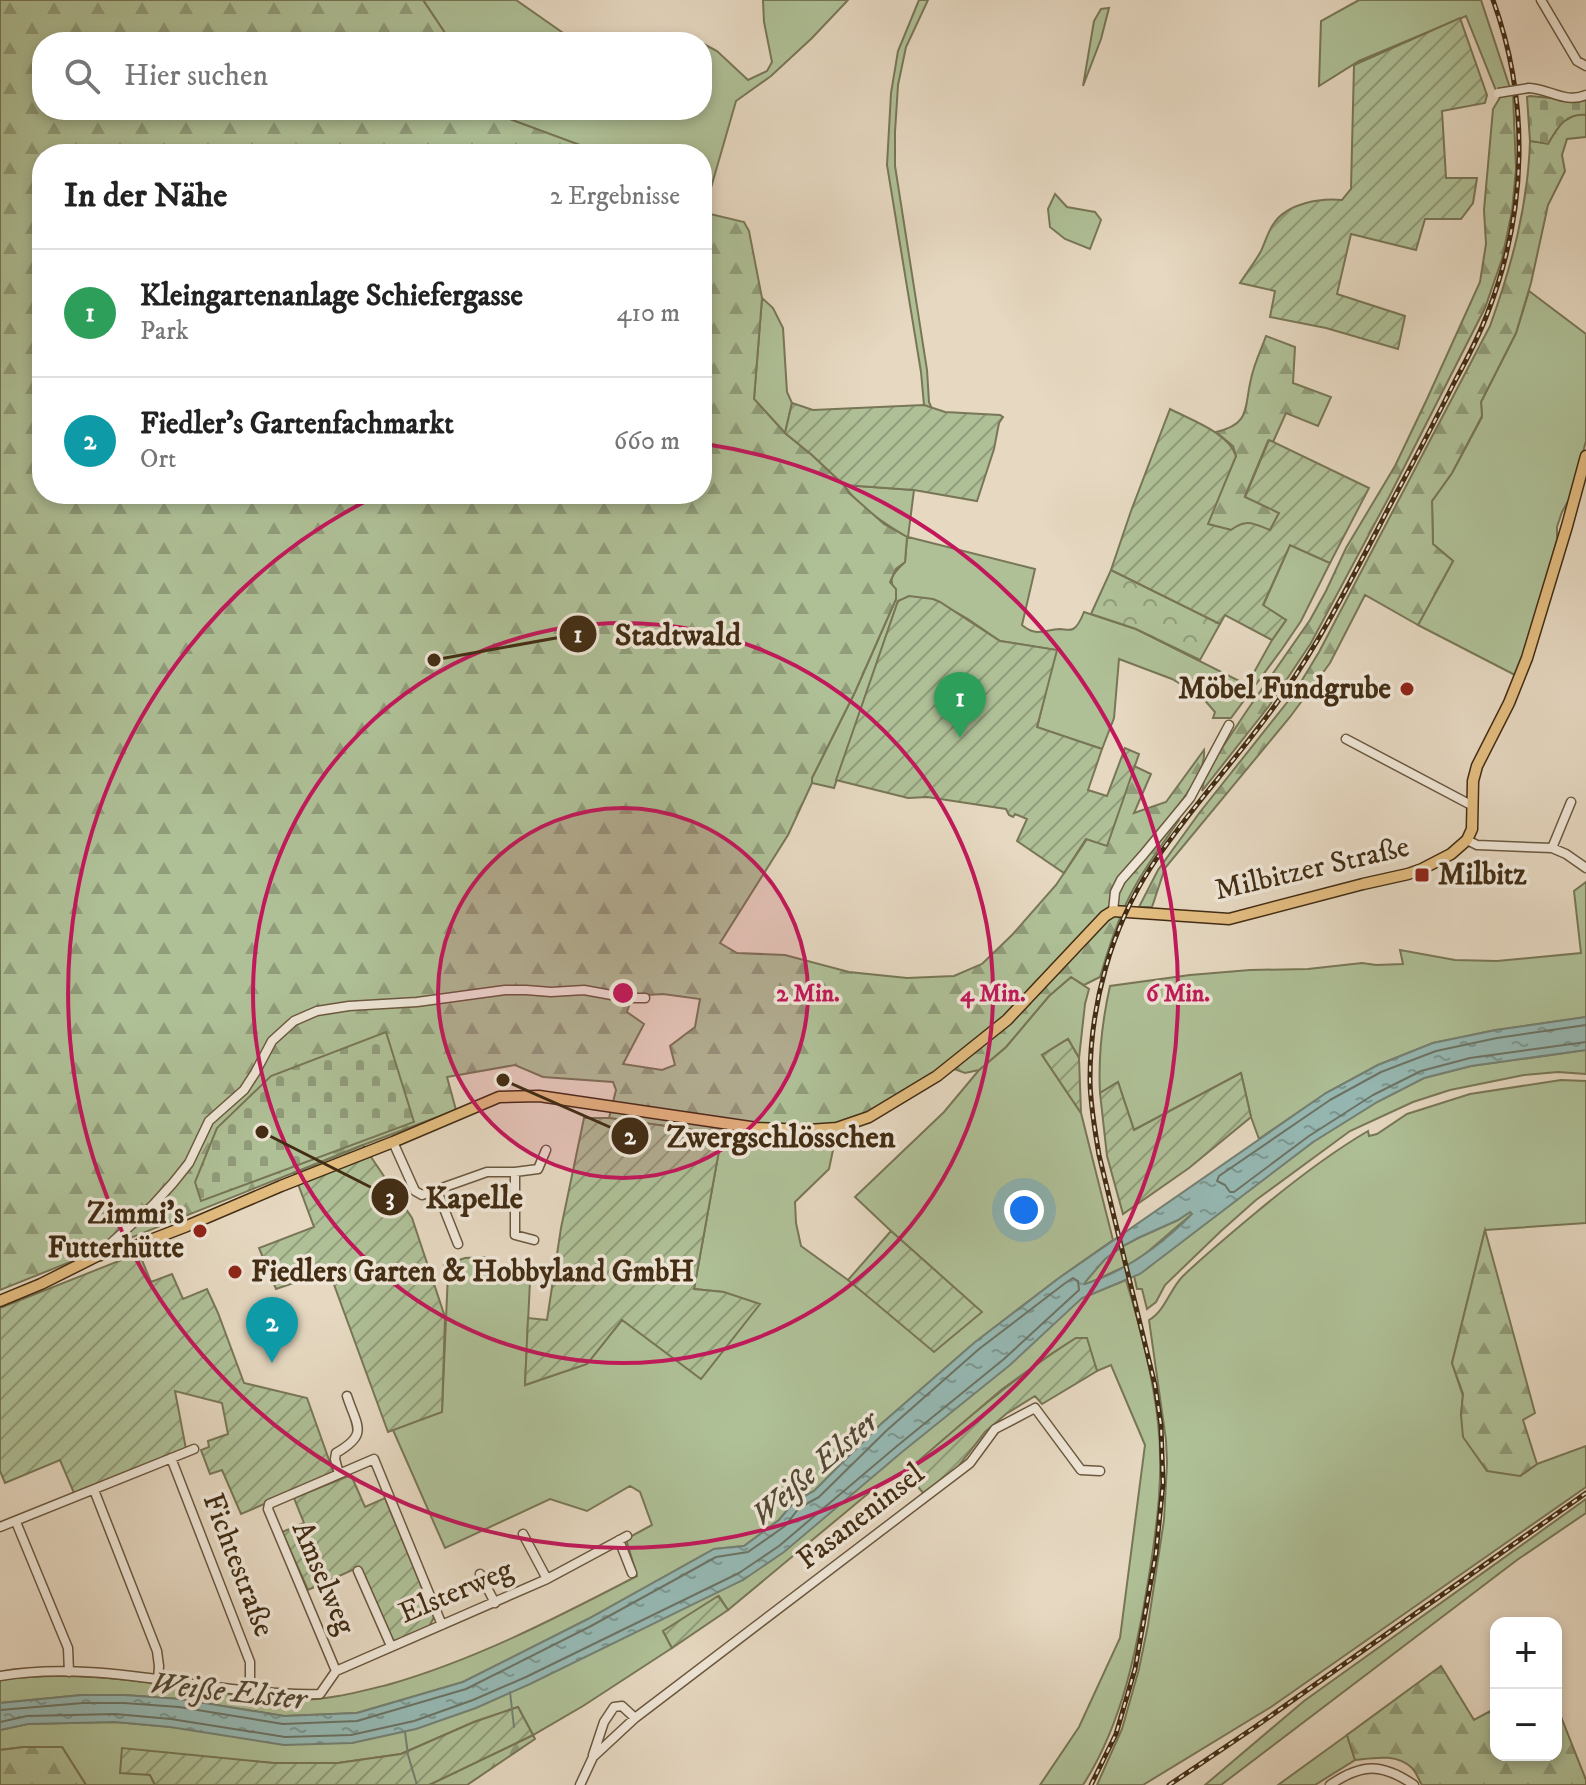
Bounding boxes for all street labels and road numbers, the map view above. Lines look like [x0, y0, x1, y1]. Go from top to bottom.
street label: Milbitzer Straße [1211, 829, 1413, 909]
street label: Fasaneninsel [790, 1456, 932, 1578]
street label: Fichtestraße [194, 1488, 282, 1642]
street label: Amselweg [283, 1516, 363, 1640]
street label: Elsterweg [394, 1551, 519, 1632]

